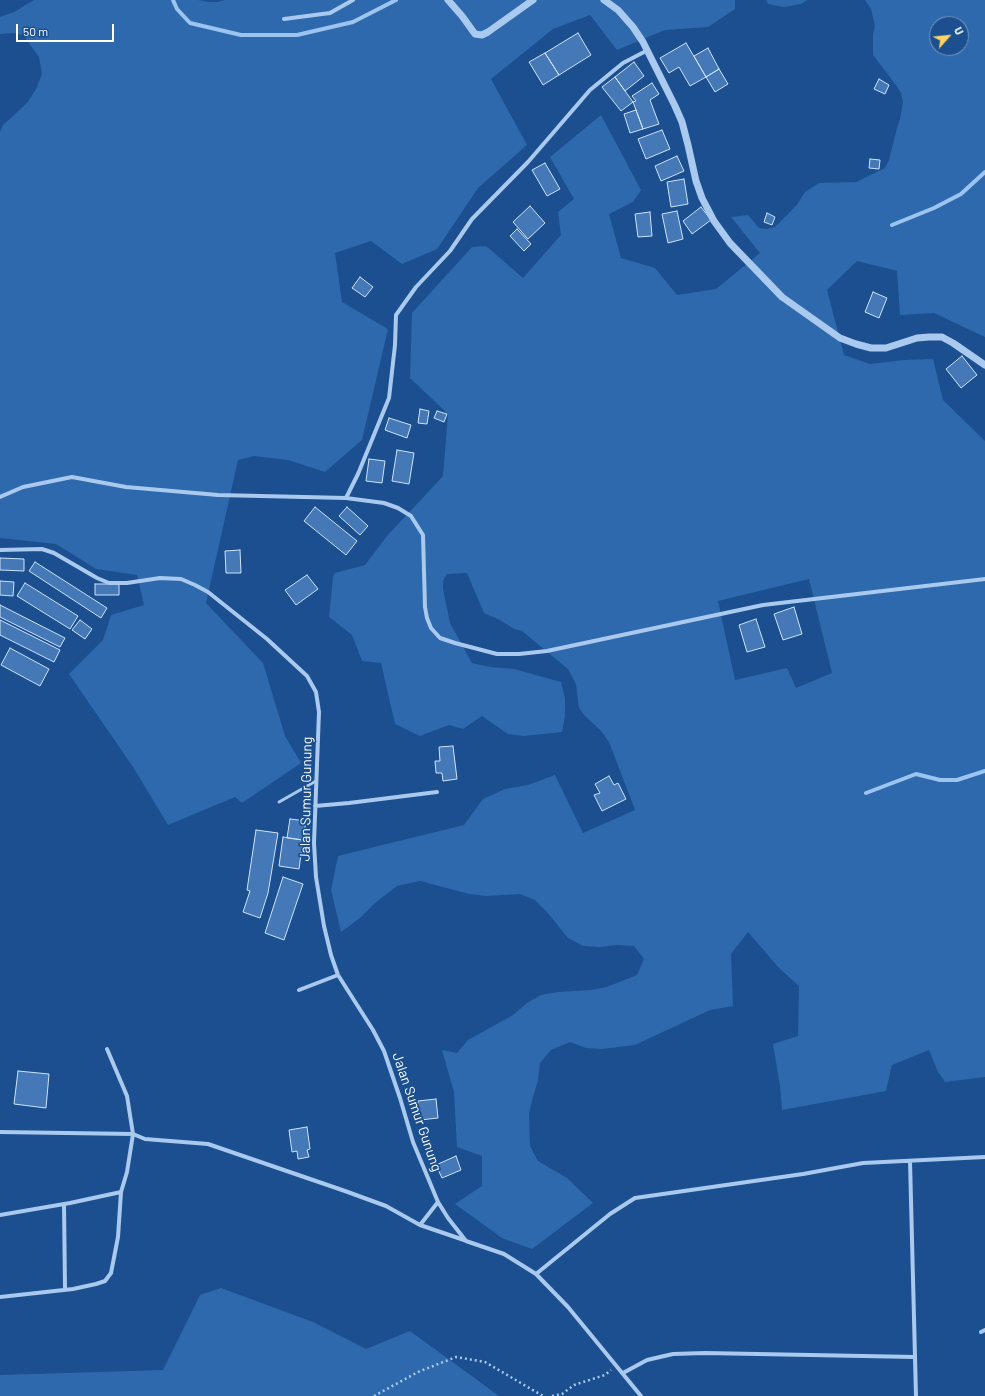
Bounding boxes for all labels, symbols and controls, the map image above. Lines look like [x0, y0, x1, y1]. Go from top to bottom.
scale bar [18, 16, 116, 42]
north arrow [929, 16, 969, 56]
text: 50 m [23, 24, 48, 38]
text: U [952, 25, 967, 37]
street label: Jalan Sumur Gunung [297, 736, 315, 862]
street label: Jalan Sumur Gunung [389, 1050, 445, 1174]

